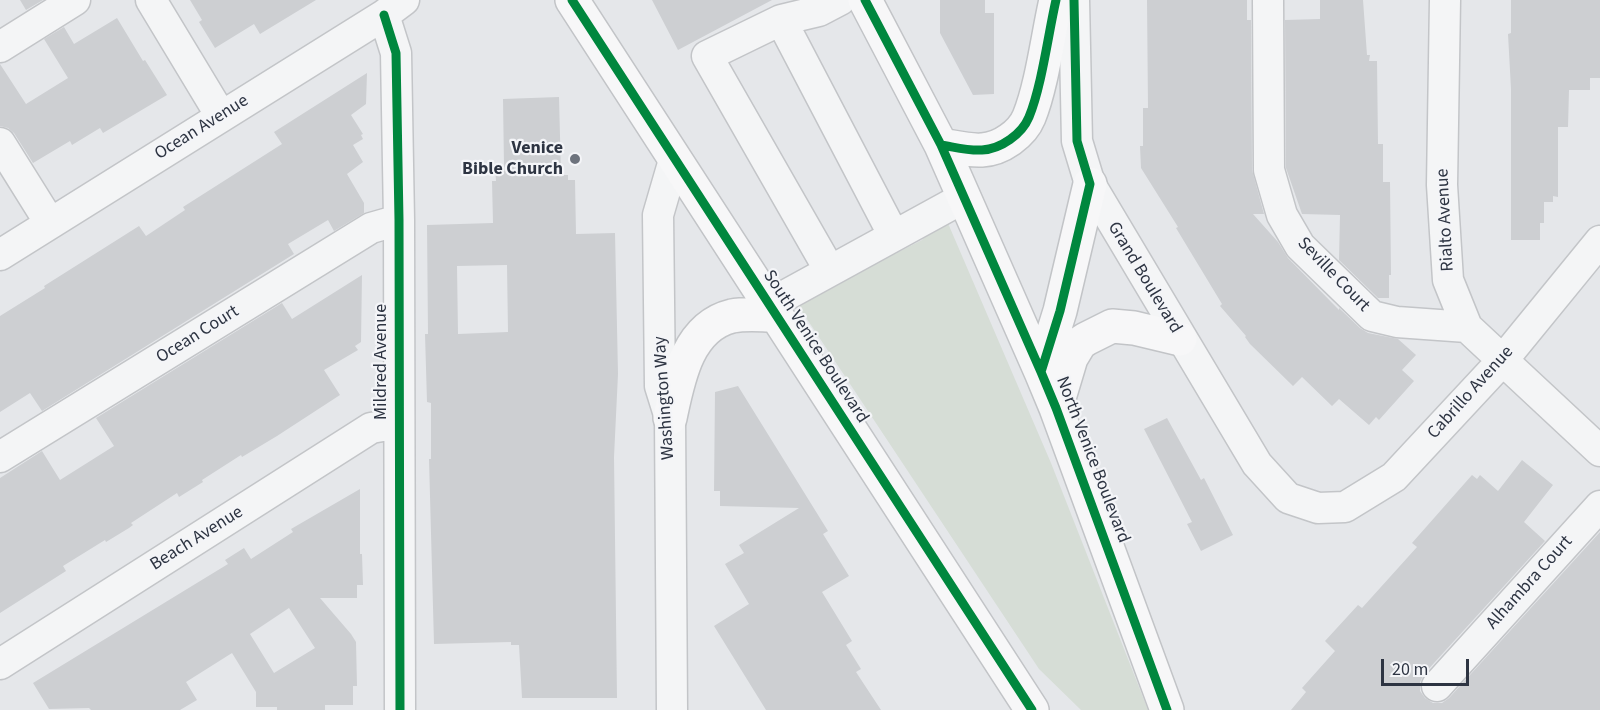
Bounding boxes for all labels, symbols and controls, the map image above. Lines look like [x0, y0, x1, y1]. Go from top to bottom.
street label: Ocean Avenue [151, 91, 253, 165]
place label: Venice Bible Church [462, 138, 563, 180]
marker: Venice Bible Church [568, 152, 582, 166]
street label: Rialto Avenue [1433, 168, 1459, 272]
street label: Grand Boulevard [1102, 218, 1186, 338]
street label: Seville Court [1292, 233, 1374, 317]
street label: South Venice Boulevard [757, 266, 873, 428]
street label: Ocean Court [153, 301, 243, 369]
street label: Mildred Avenue [371, 304, 393, 420]
street label: Washington Way [650, 335, 680, 461]
street label: Cabrillo Avenue [1423, 342, 1519, 444]
street label: North Venice Boulevard [1050, 374, 1134, 546]
street label: Beach Avenue [147, 502, 247, 576]
street label: Alhambra Court [1482, 532, 1578, 634]
scale bar [1384, 647, 1472, 685]
text: 20 m [1392, 657, 1428, 682]

